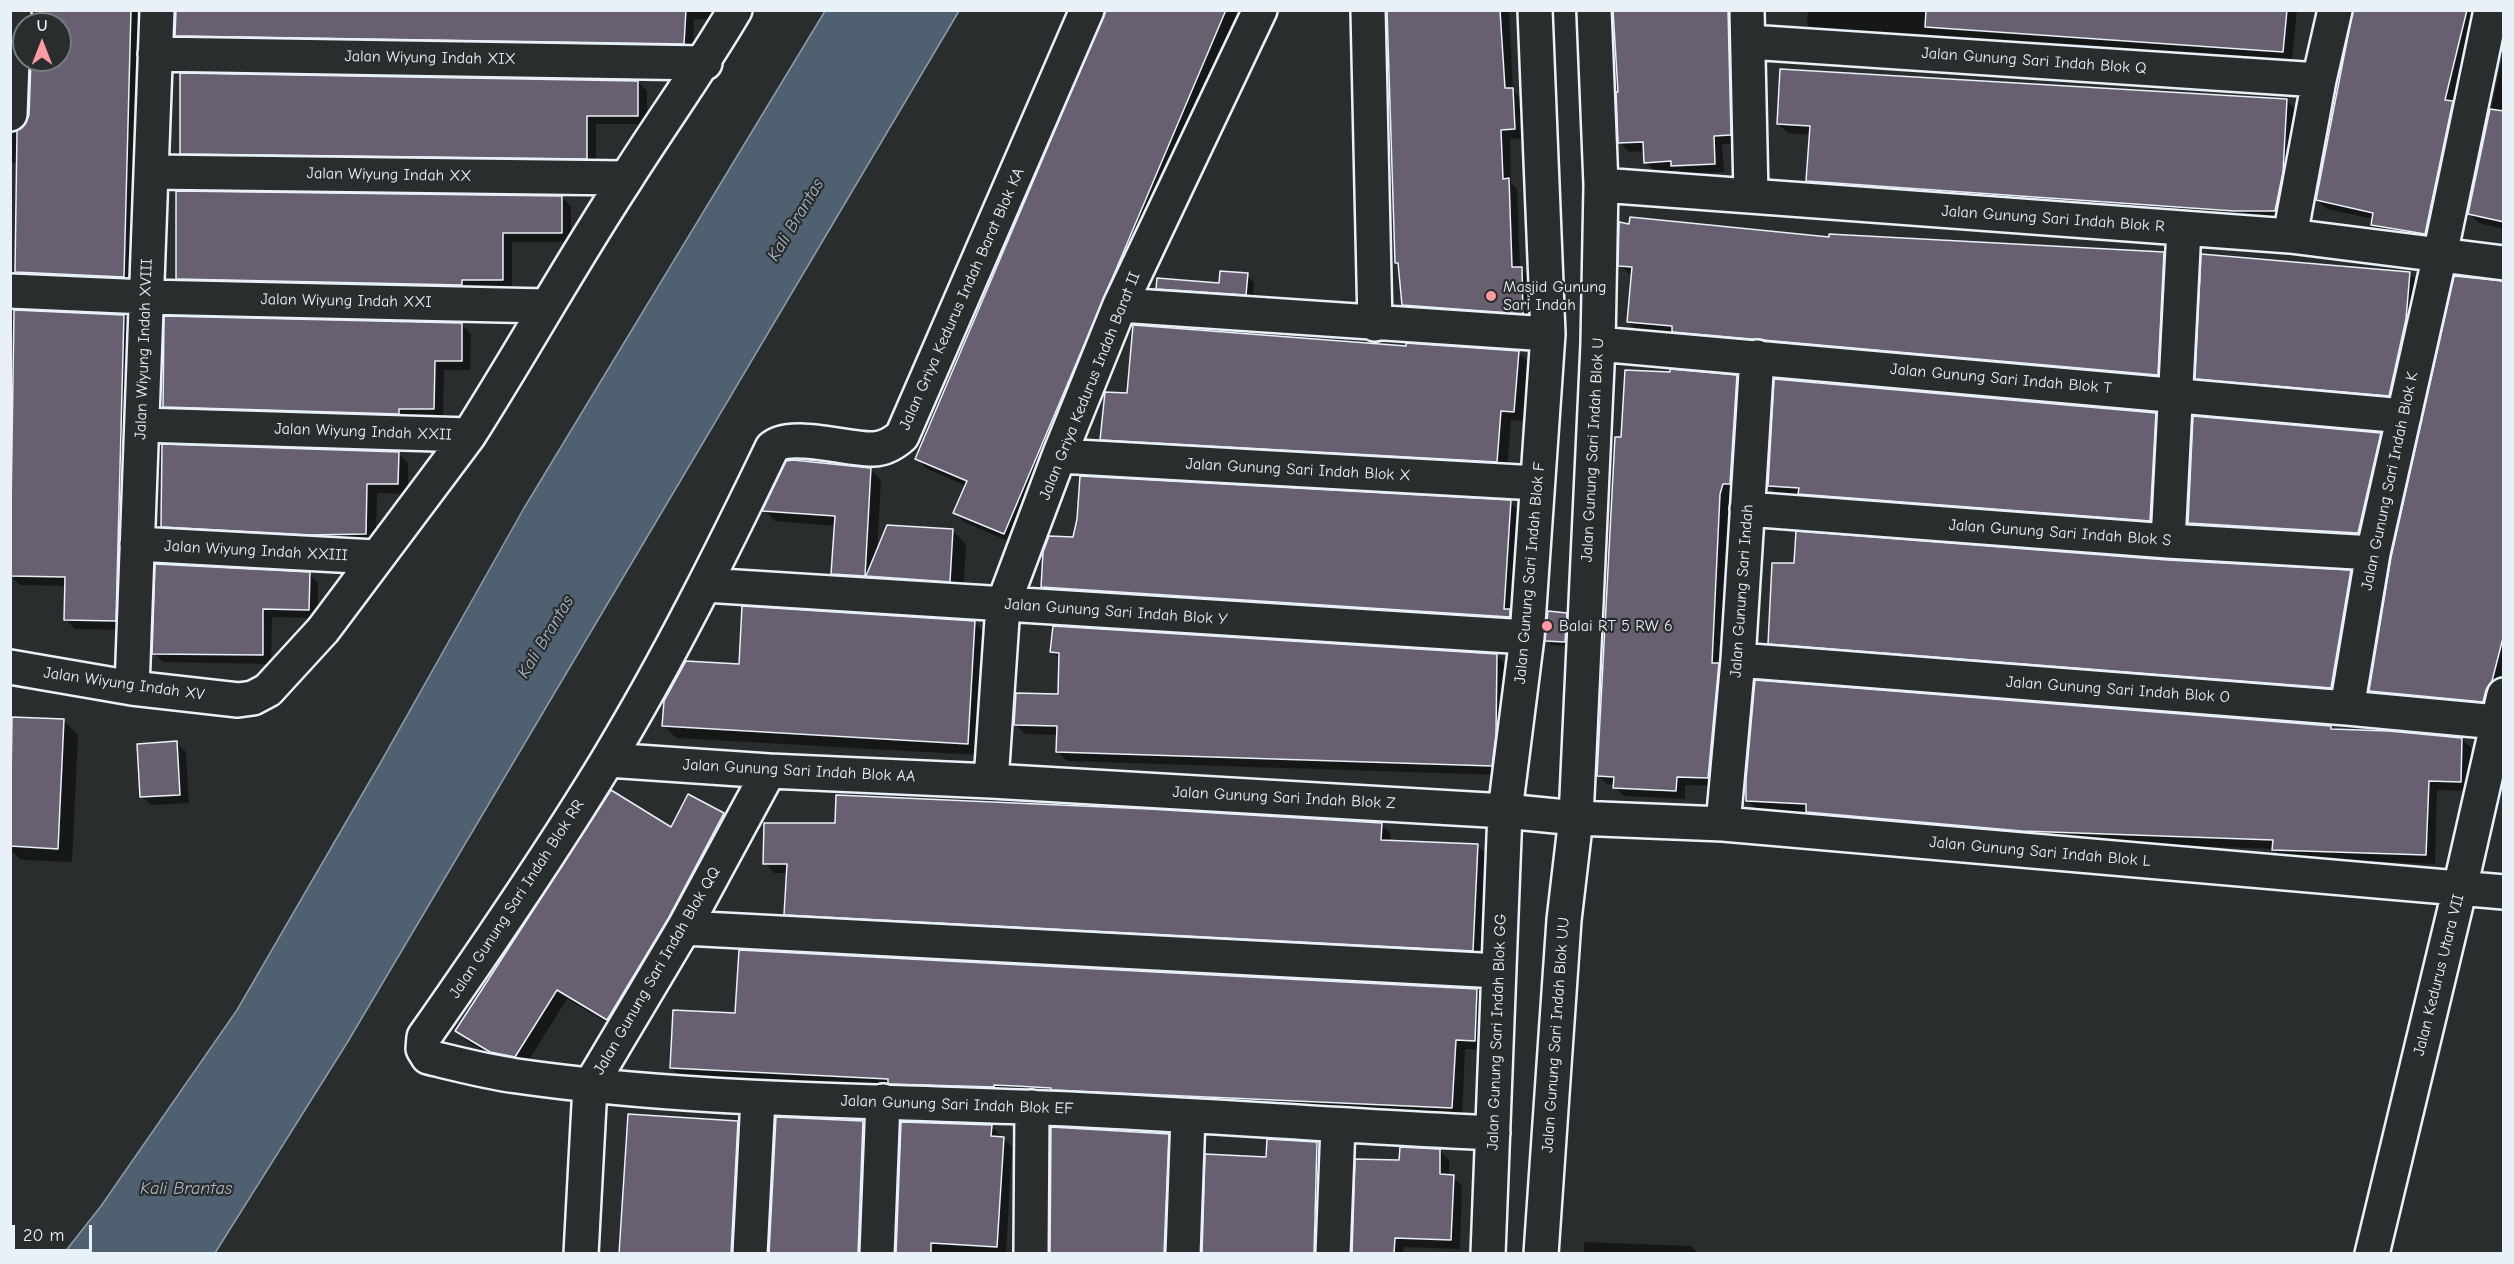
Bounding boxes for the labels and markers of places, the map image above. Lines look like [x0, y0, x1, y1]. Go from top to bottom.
place label: Masjid Gunung Sari Indah [1503, 277, 1607, 315]
marker: Masjid Gunung Sari Indah [1484, 289, 1498, 303]
place label: Balai RT 5 RW 6 [1559, 616, 1673, 636]
marker: Balai RT 5 RW 6 [1540, 619, 1554, 633]

